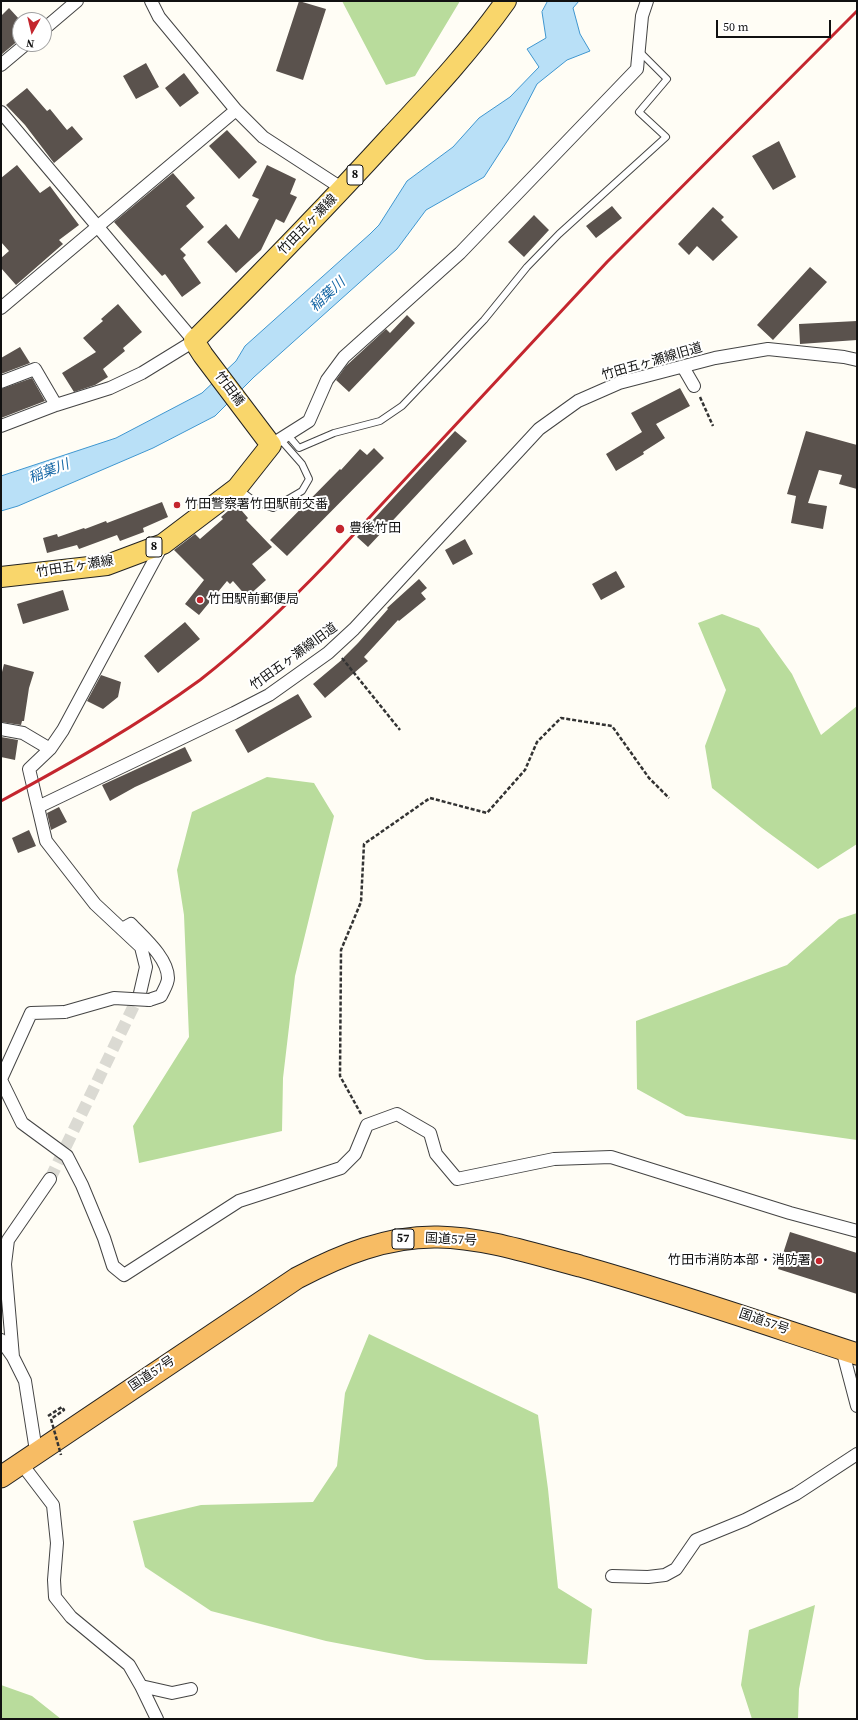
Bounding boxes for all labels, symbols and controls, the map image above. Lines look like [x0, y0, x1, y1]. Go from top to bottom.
north arrow [12, 12, 52, 52]
scale bar [718, 12, 833, 38]
text: 50 m [723, 19, 749, 35]
text: N [25, 35, 35, 51]
road number: 8 [347, 165, 363, 185]
street label: 竹田五ヶ瀬線 [275, 192, 341, 258]
water label: 稲葉川 [307, 275, 349, 315]
street label: 竹田五ヶ瀬線旧道 [600, 340, 704, 384]
street label: 竹田橋 [211, 369, 247, 409]
water label: 稲葉川 [26, 457, 72, 487]
place label: 竹田警察署竹田駅前交番 [185, 497, 328, 513]
marker: 竹田警察署竹田駅前交番 [172, 500, 182, 510]
place label: 豊後竹田 [349, 521, 401, 537]
marker: 豊後竹田 [334, 523, 346, 535]
road number: 8 [146, 537, 162, 557]
street label: 竹田五ヶ瀬線 [35, 553, 115, 581]
place label: 竹田駅前郵便局 [208, 592, 299, 608]
marker: 竹田駅前郵便局 [195, 595, 205, 605]
street label: 竹田五ヶ瀬線旧道 [247, 620, 341, 694]
road number: 57 [392, 1229, 414, 1249]
street label: 国道57号 [425, 1231, 477, 1249]
place label: 竹田市消防本部・消防署 [668, 1253, 811, 1269]
marker: 竹田市消防本部・消防署 [814, 1256, 824, 1266]
street label: 国道57号 [737, 1306, 791, 1338]
street label: 国道57号 [126, 1353, 178, 1395]

